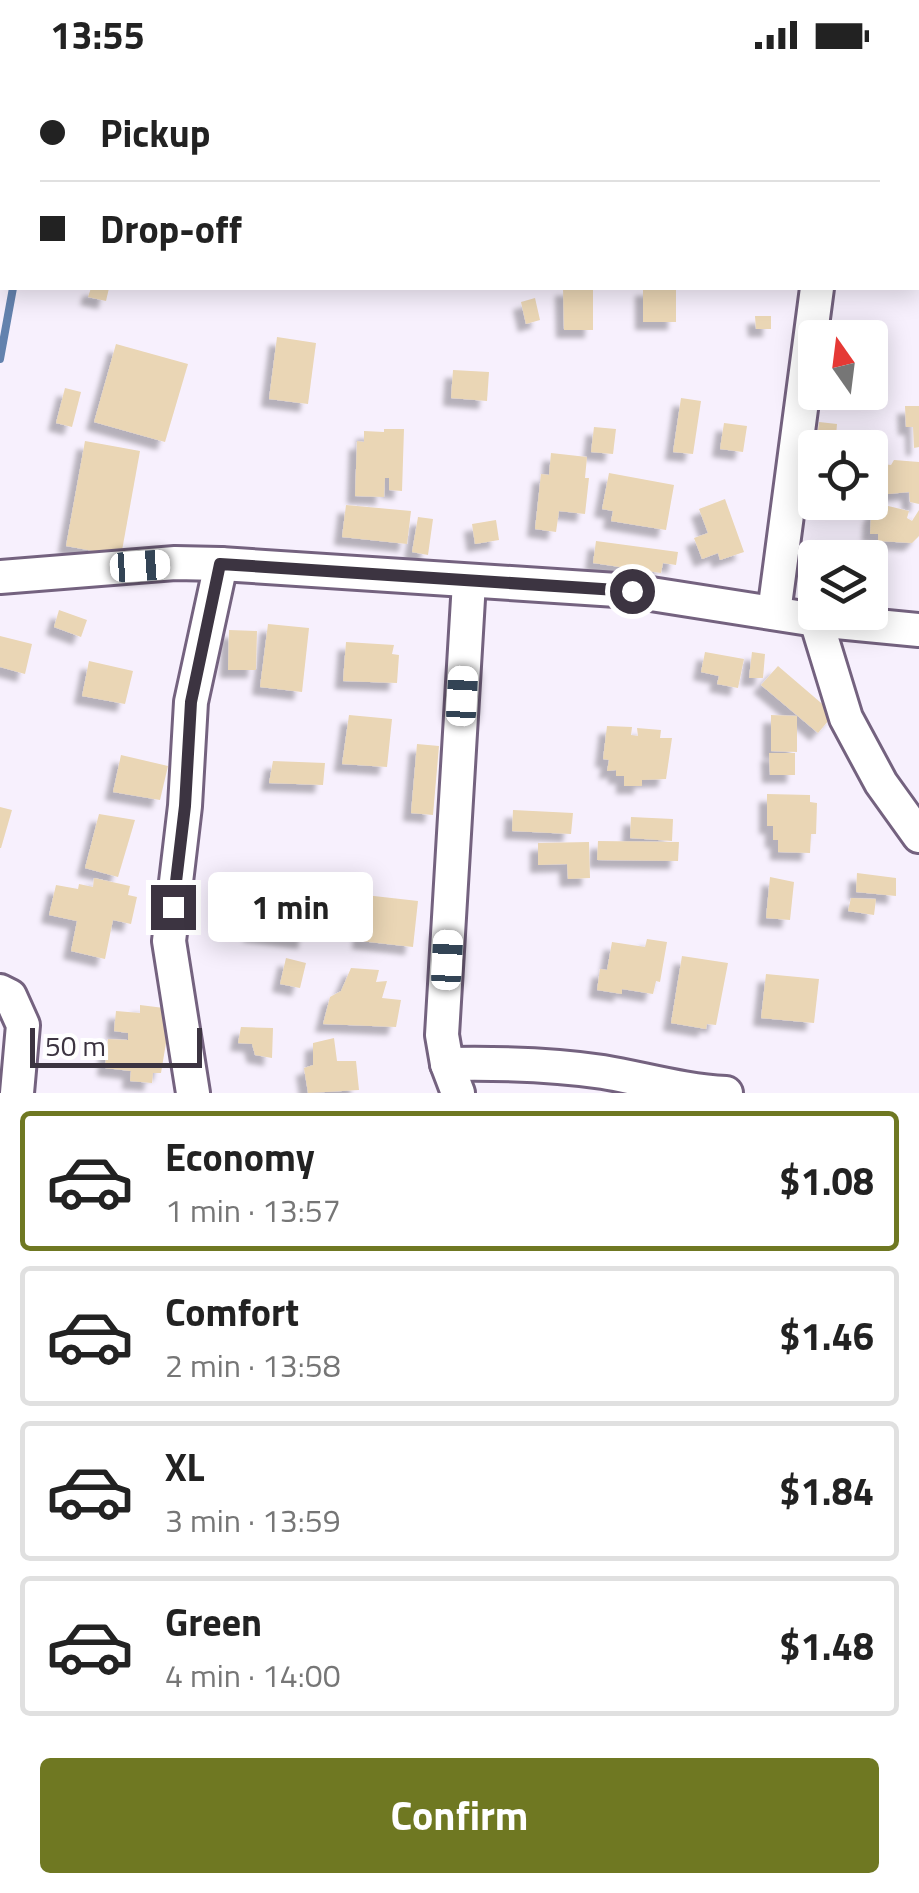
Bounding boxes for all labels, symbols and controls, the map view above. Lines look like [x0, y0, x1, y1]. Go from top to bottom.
text: 13:55 [50, 6, 145, 64]
text: Pickup [100, 104, 210, 162]
text: Drop-off [100, 200, 242, 258]
north arrow [798, 320, 888, 410]
map controls [798, 320, 888, 630]
button: locate [798, 430, 888, 520]
button: layers [798, 540, 888, 630]
car [109, 549, 171, 583]
route start [610, 569, 655, 614]
car [445, 665, 479, 727]
callout: 1 min [208, 872, 373, 942]
text: 1 min [252, 883, 329, 931]
route end [151, 885, 196, 930]
car [430, 929, 464, 991]
scale bar [30, 1023, 202, 1068]
text: 50 m [45, 1024, 106, 1067]
text: Economy [165, 1128, 315, 1186]
icon: car [45, 1136, 135, 1226]
text: $1.08 [779, 1152, 874, 1210]
text: 1 min · 13:57 [165, 1186, 341, 1234]
text: Comfort [165, 1283, 299, 1341]
icon: car [45, 1291, 135, 1381]
text: $1.46 [779, 1307, 874, 1365]
text: 2 min · 13:58 [165, 1341, 341, 1389]
text: XL [165, 1438, 205, 1496]
icon: car [45, 1446, 135, 1536]
text: $1.84 [779, 1462, 874, 1520]
text: 3 min · 13:59 [165, 1496, 341, 1544]
text: Green [165, 1593, 262, 1651]
icon: car [45, 1601, 135, 1691]
text: $1.48 [779, 1617, 874, 1675]
text: 4 min · 14:00 [165, 1651, 341, 1699]
button: Confirm [40, 1758, 879, 1873]

